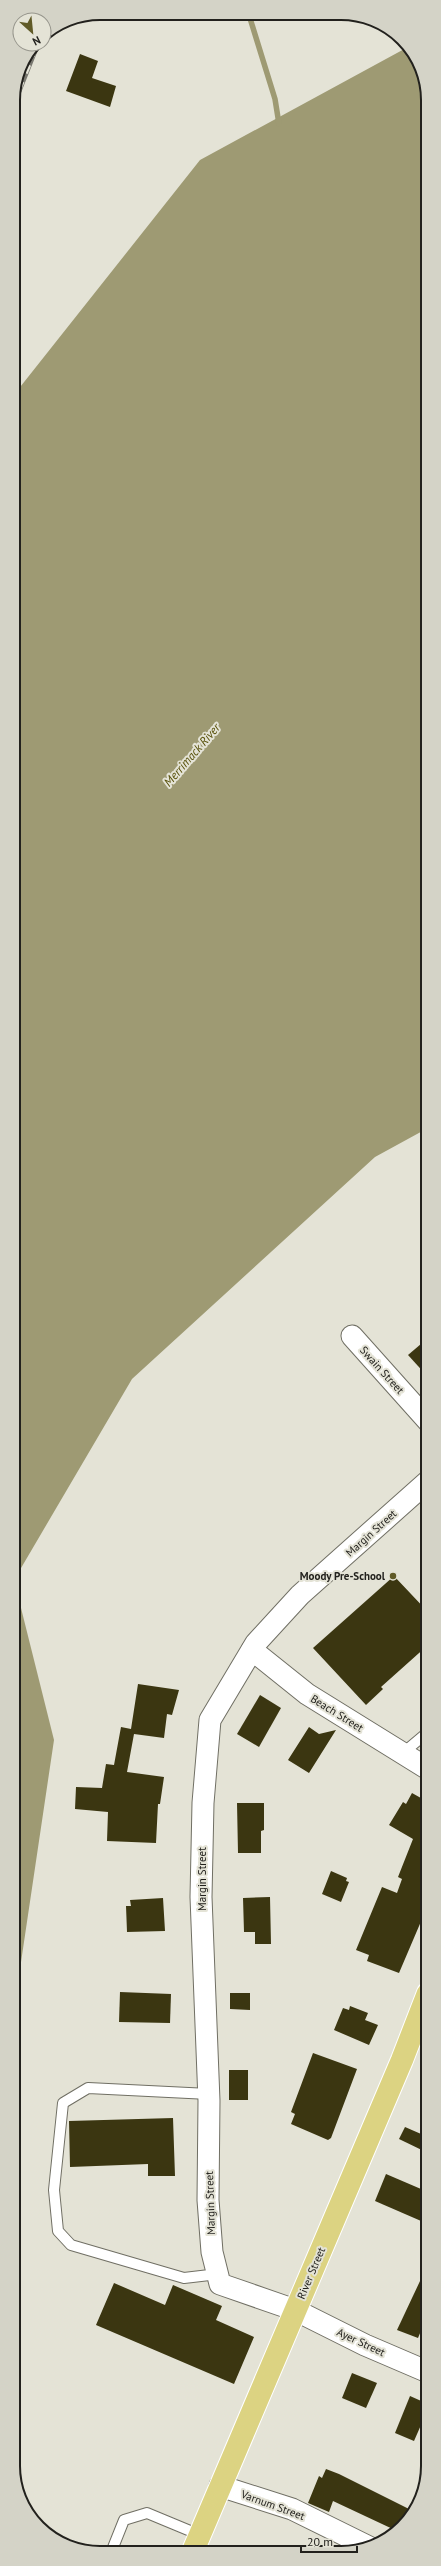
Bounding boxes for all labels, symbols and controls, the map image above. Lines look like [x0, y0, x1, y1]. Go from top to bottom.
north arrow [12, 12, 52, 52]
text: N [30, 33, 43, 49]
water label: Merrimack River [160, 719, 224, 789]
street label: Swain Street [357, 1343, 407, 1397]
street label: Margin Street [343, 1506, 400, 1560]
place label: Moody Pre-School [300, 1569, 386, 1583]
marker: Moody Pre-School [388, 1571, 398, 1581]
street label: Beach Street [308, 1691, 366, 1735]
street label: Margin Street [195, 1847, 209, 1911]
street label: Margin Street [202, 2171, 218, 2235]
street label: River Street [294, 2245, 328, 2301]
street label: Ayer Street [335, 2325, 387, 2359]
street label: Varnum Street [238, 2487, 307, 2523]
scale bar [301, 2528, 357, 2554]
text: 20 m [307, 2534, 333, 2549]

